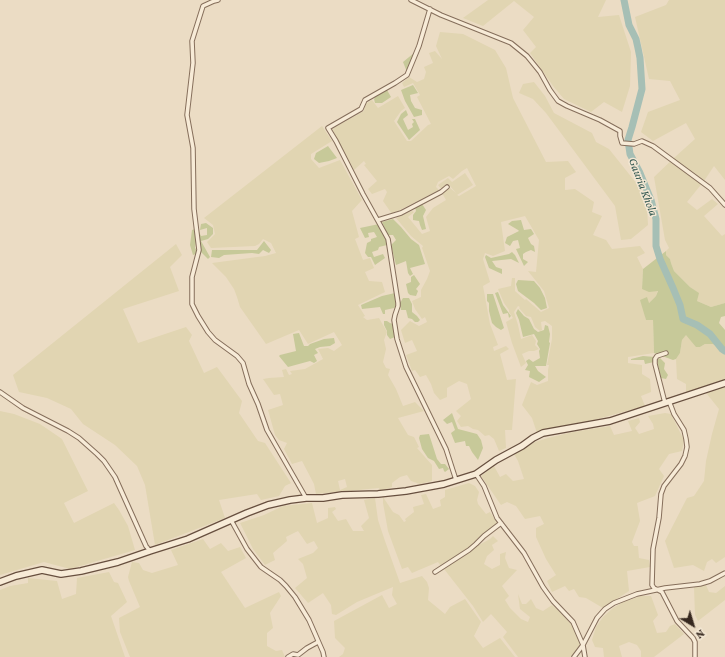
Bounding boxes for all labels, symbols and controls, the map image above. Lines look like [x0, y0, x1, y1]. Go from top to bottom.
water label: Gauria Khola [625, 156, 661, 218]
north arrow [673, 605, 713, 645]
text: N [694, 627, 707, 641]

